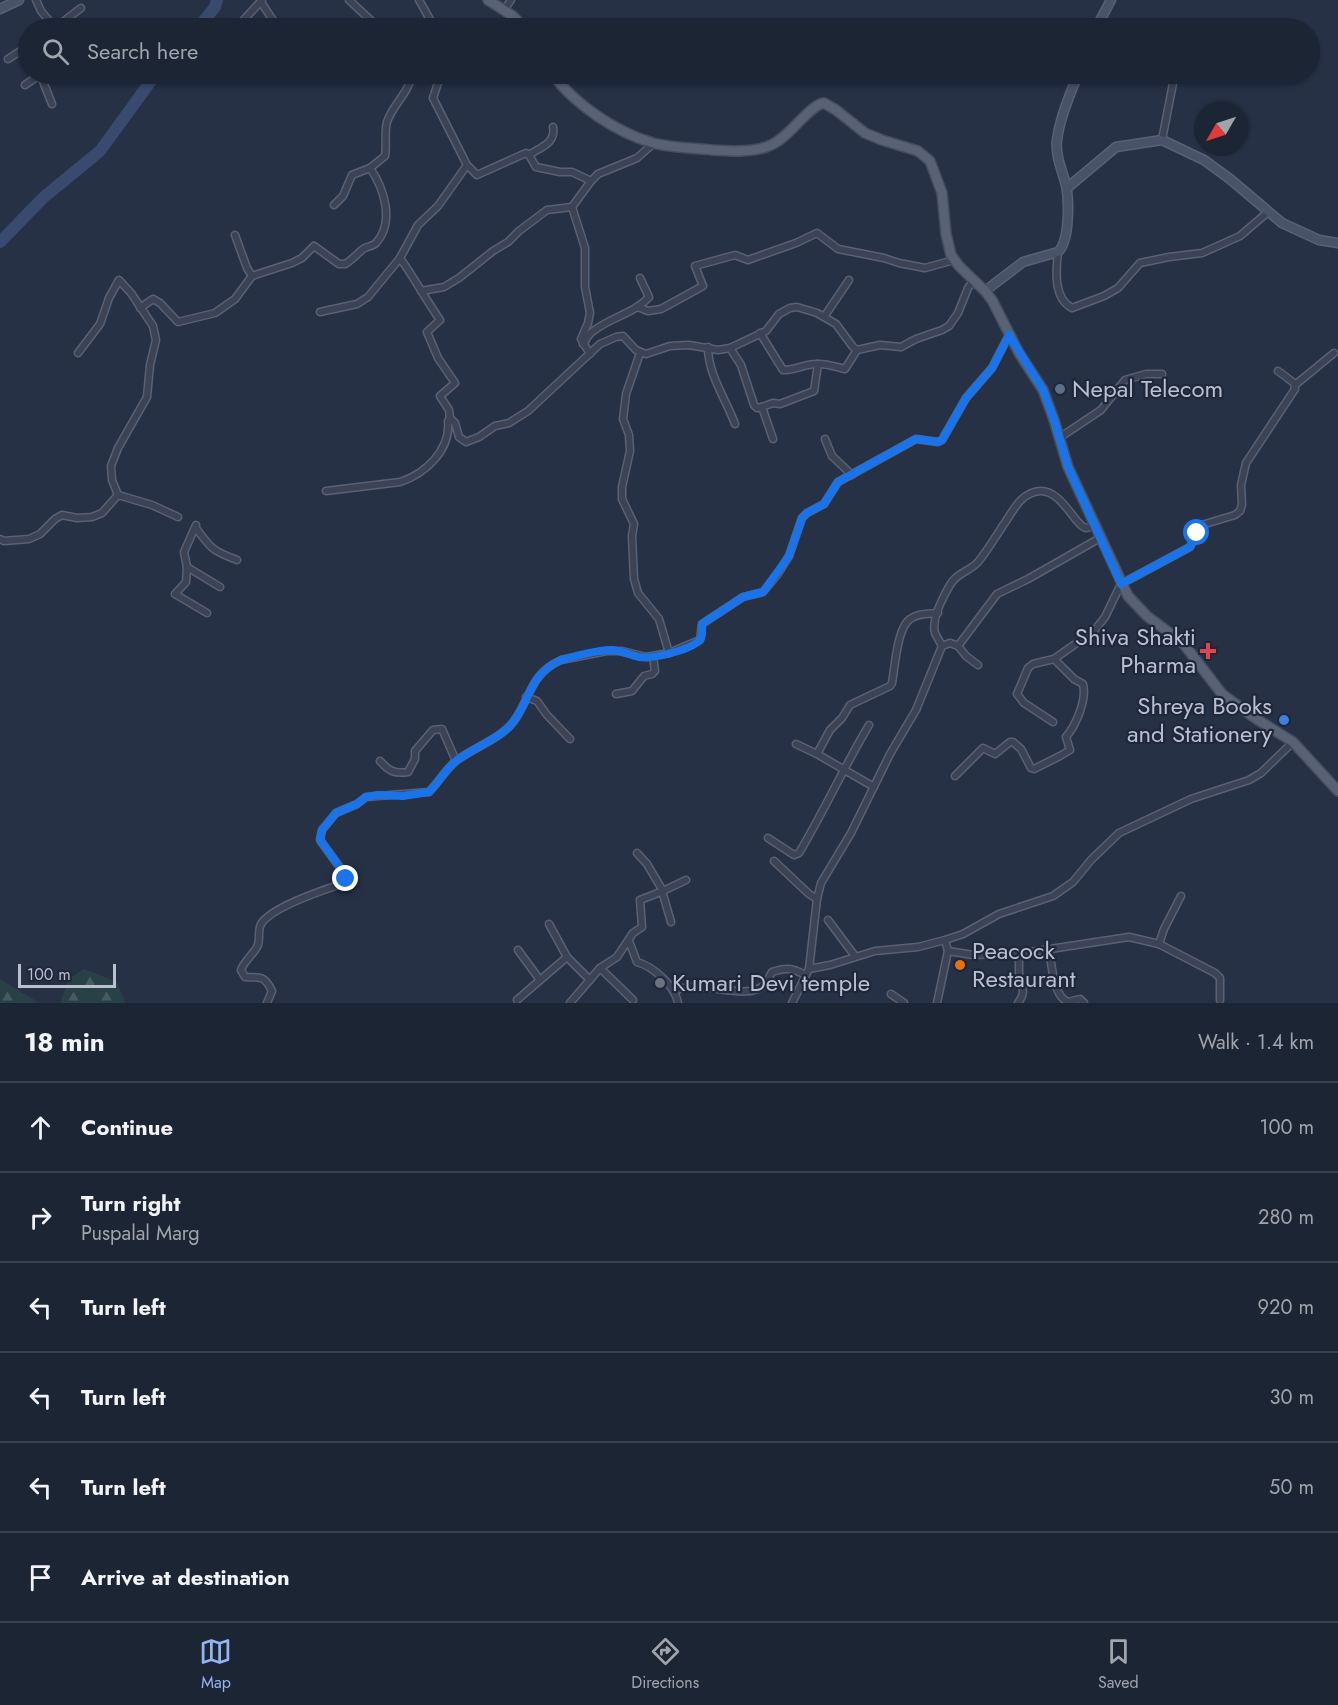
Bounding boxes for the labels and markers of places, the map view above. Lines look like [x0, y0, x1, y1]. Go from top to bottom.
place label: Nepal Telecom [1072, 371, 1223, 406]
marker: Nepal Telecom [1053, 382, 1067, 396]
place label: Shiva Shakti Pharma [1075, 619, 1196, 682]
marker: Shiva Shakti Pharma [1201, 644, 1215, 658]
place label: Shreya Books and Stationery [1127, 688, 1272, 751]
marker: Shreya Books and Stationery [1277, 713, 1291, 727]
place label: Peacock Restaurant [972, 933, 1076, 996]
marker: Peacock Restaurant [953, 958, 967, 972]
place label: Kumari Devi temple [672, 965, 870, 1000]
marker: Kumari Devi temple [653, 976, 667, 990]

